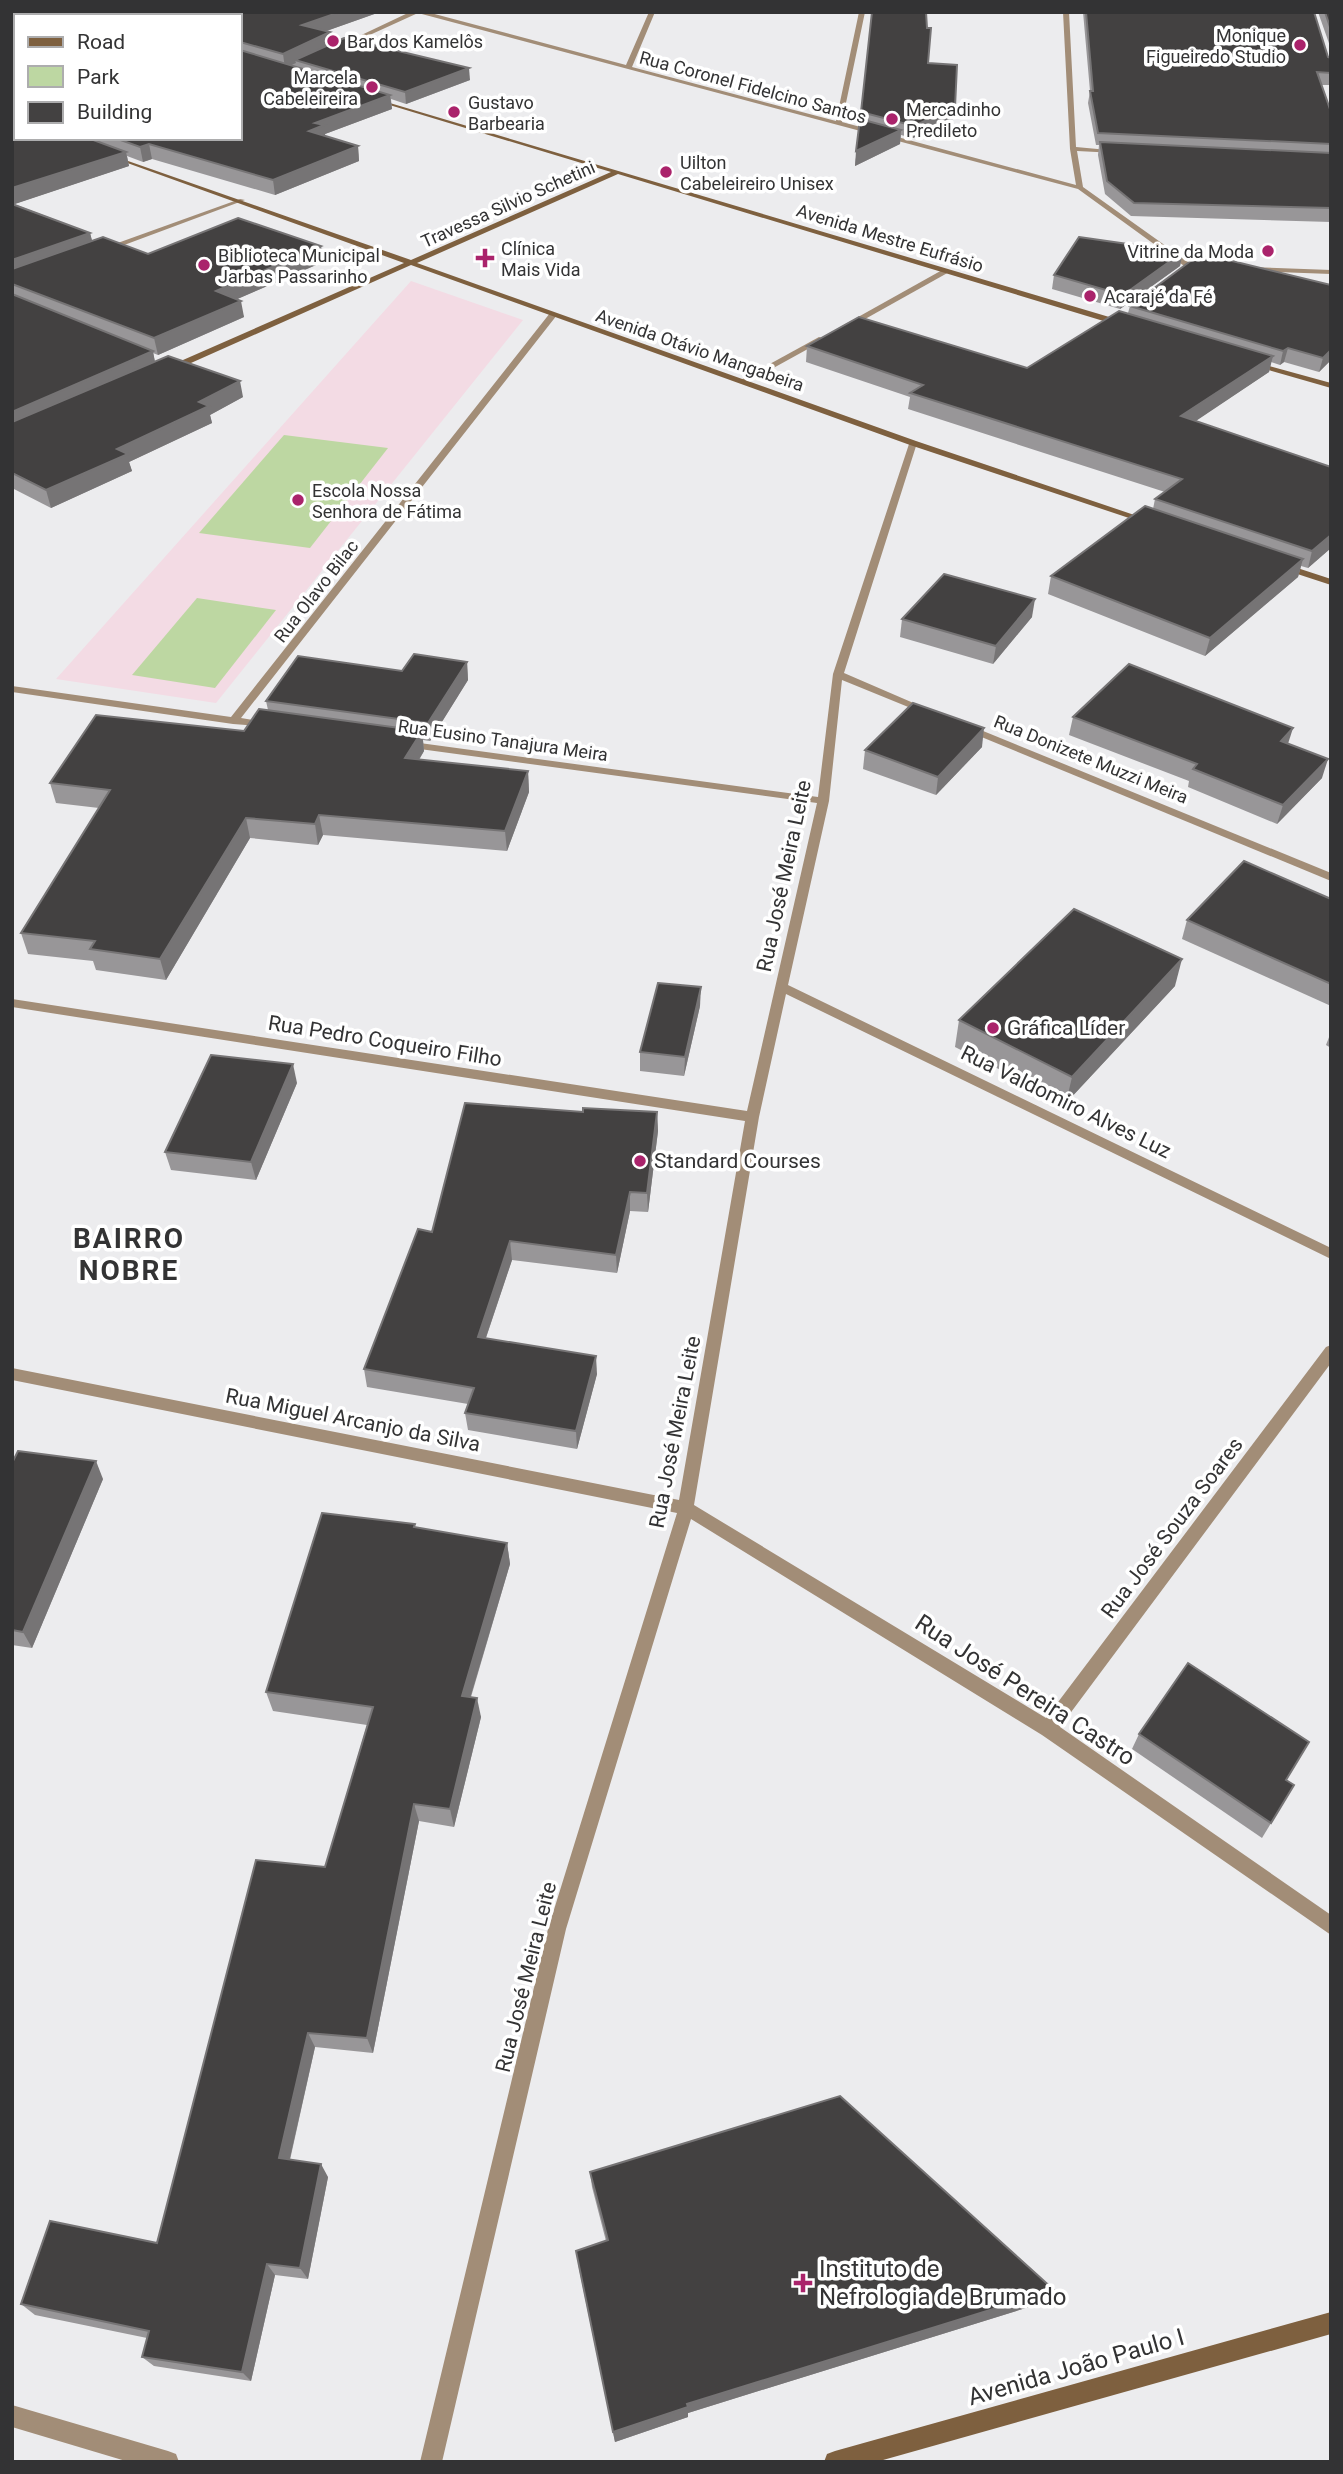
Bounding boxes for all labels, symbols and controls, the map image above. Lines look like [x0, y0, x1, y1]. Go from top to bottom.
legend [14, 14, 242, 140]
place label: Monique Figueiredo Studio [1146, 25, 1286, 67]
text: Road [77, 30, 125, 54]
place label: Bar dos Kamelôs [347, 31, 483, 52]
marker: Bar dos Kamelôs [325, 33, 341, 49]
marker: Monique Figueiredo Studio [1292, 37, 1308, 53]
street label: Rua Coronel Fidelcino Santos [637, 47, 869, 127]
text: Park [77, 65, 120, 89]
place label: Marcela Cabeleireira [263, 67, 358, 109]
marker: Marcela Cabeleireira [364, 79, 380, 95]
place label: Gustavo Barbearia [468, 92, 545, 134]
place label: Mercadinho Predileto [906, 99, 1001, 141]
text: Building [77, 100, 152, 124]
marker: Gustavo Barbearia [446, 104, 462, 120]
marker: Mercadinho Predileto [884, 111, 900, 127]
place label: Uilton Cabeleireiro Unisex [680, 152, 834, 194]
street label: Travessa Silvio Schetini [418, 156, 598, 252]
marker: Uilton Cabeleireiro Unisex [658, 164, 674, 180]
street label: Avenida Mestre Eufrásio [794, 200, 986, 276]
place label: Clínica Mais Vida [501, 238, 580, 280]
place label: Vitrine da Moda [1128, 241, 1254, 262]
marker: Vitrine da Moda [1260, 243, 1276, 259]
place label: Biblioteca Municipal Jarbas Passarinho [218, 245, 380, 287]
marker: Clínica Mais Vida [475, 248, 495, 268]
marker: Biblioteca Municipal Jarbas Passarinho [196, 257, 212, 273]
place label: Acarajé da Fé [1104, 286, 1213, 307]
marker: Acarajé da Fé [1082, 288, 1098, 304]
street label: Avenida Otávio Mangabeira [593, 304, 807, 396]
place label: Escola Nossa Senhora de Fátima [312, 480, 462, 522]
marker: Escola Nossa Senhora de Fátima [290, 492, 306, 508]
street label: Rua Olavo Bilac [269, 536, 363, 646]
street label: Rua Donizete Muzzi Meira [991, 710, 1191, 808]
street label: Rua Eusino Tanajura Meira [397, 715, 609, 765]
street label: Rua José Meira Leite [752, 778, 816, 974]
street label: Rua Pedro Coqueiro Filho [266, 1011, 504, 1071]
place label: Gráfica Líder [1007, 1016, 1125, 1040]
marker: Gráfica Líder [985, 1020, 1001, 1036]
street label: Rua Valdomiro Alves Luz [957, 1041, 1175, 1163]
place label: Standard Courses [654, 1149, 821, 1173]
marker: Standard Courses [632, 1153, 648, 1169]
district label: BAIRRO NOBRE [73, 1222, 185, 1287]
street label: Rua José Meira Leite [645, 1334, 705, 1530]
street label: Rua Miguel Arcanjo da Silva [224, 1384, 482, 1456]
street label: Rua José Souza Soares [1096, 1433, 1248, 1623]
street label: Rua José Pereira Castro [910, 1608, 1140, 1772]
street label: Rua José Meira Leite [491, 1879, 561, 2075]
place label: Instituto de Nefrologia de Brumado [819, 2255, 1066, 2311]
marker: Instituto de Nefrologia de Brumado [793, 2273, 813, 2293]
street label: Avenida João Paulo I [965, 2323, 1187, 2411]

